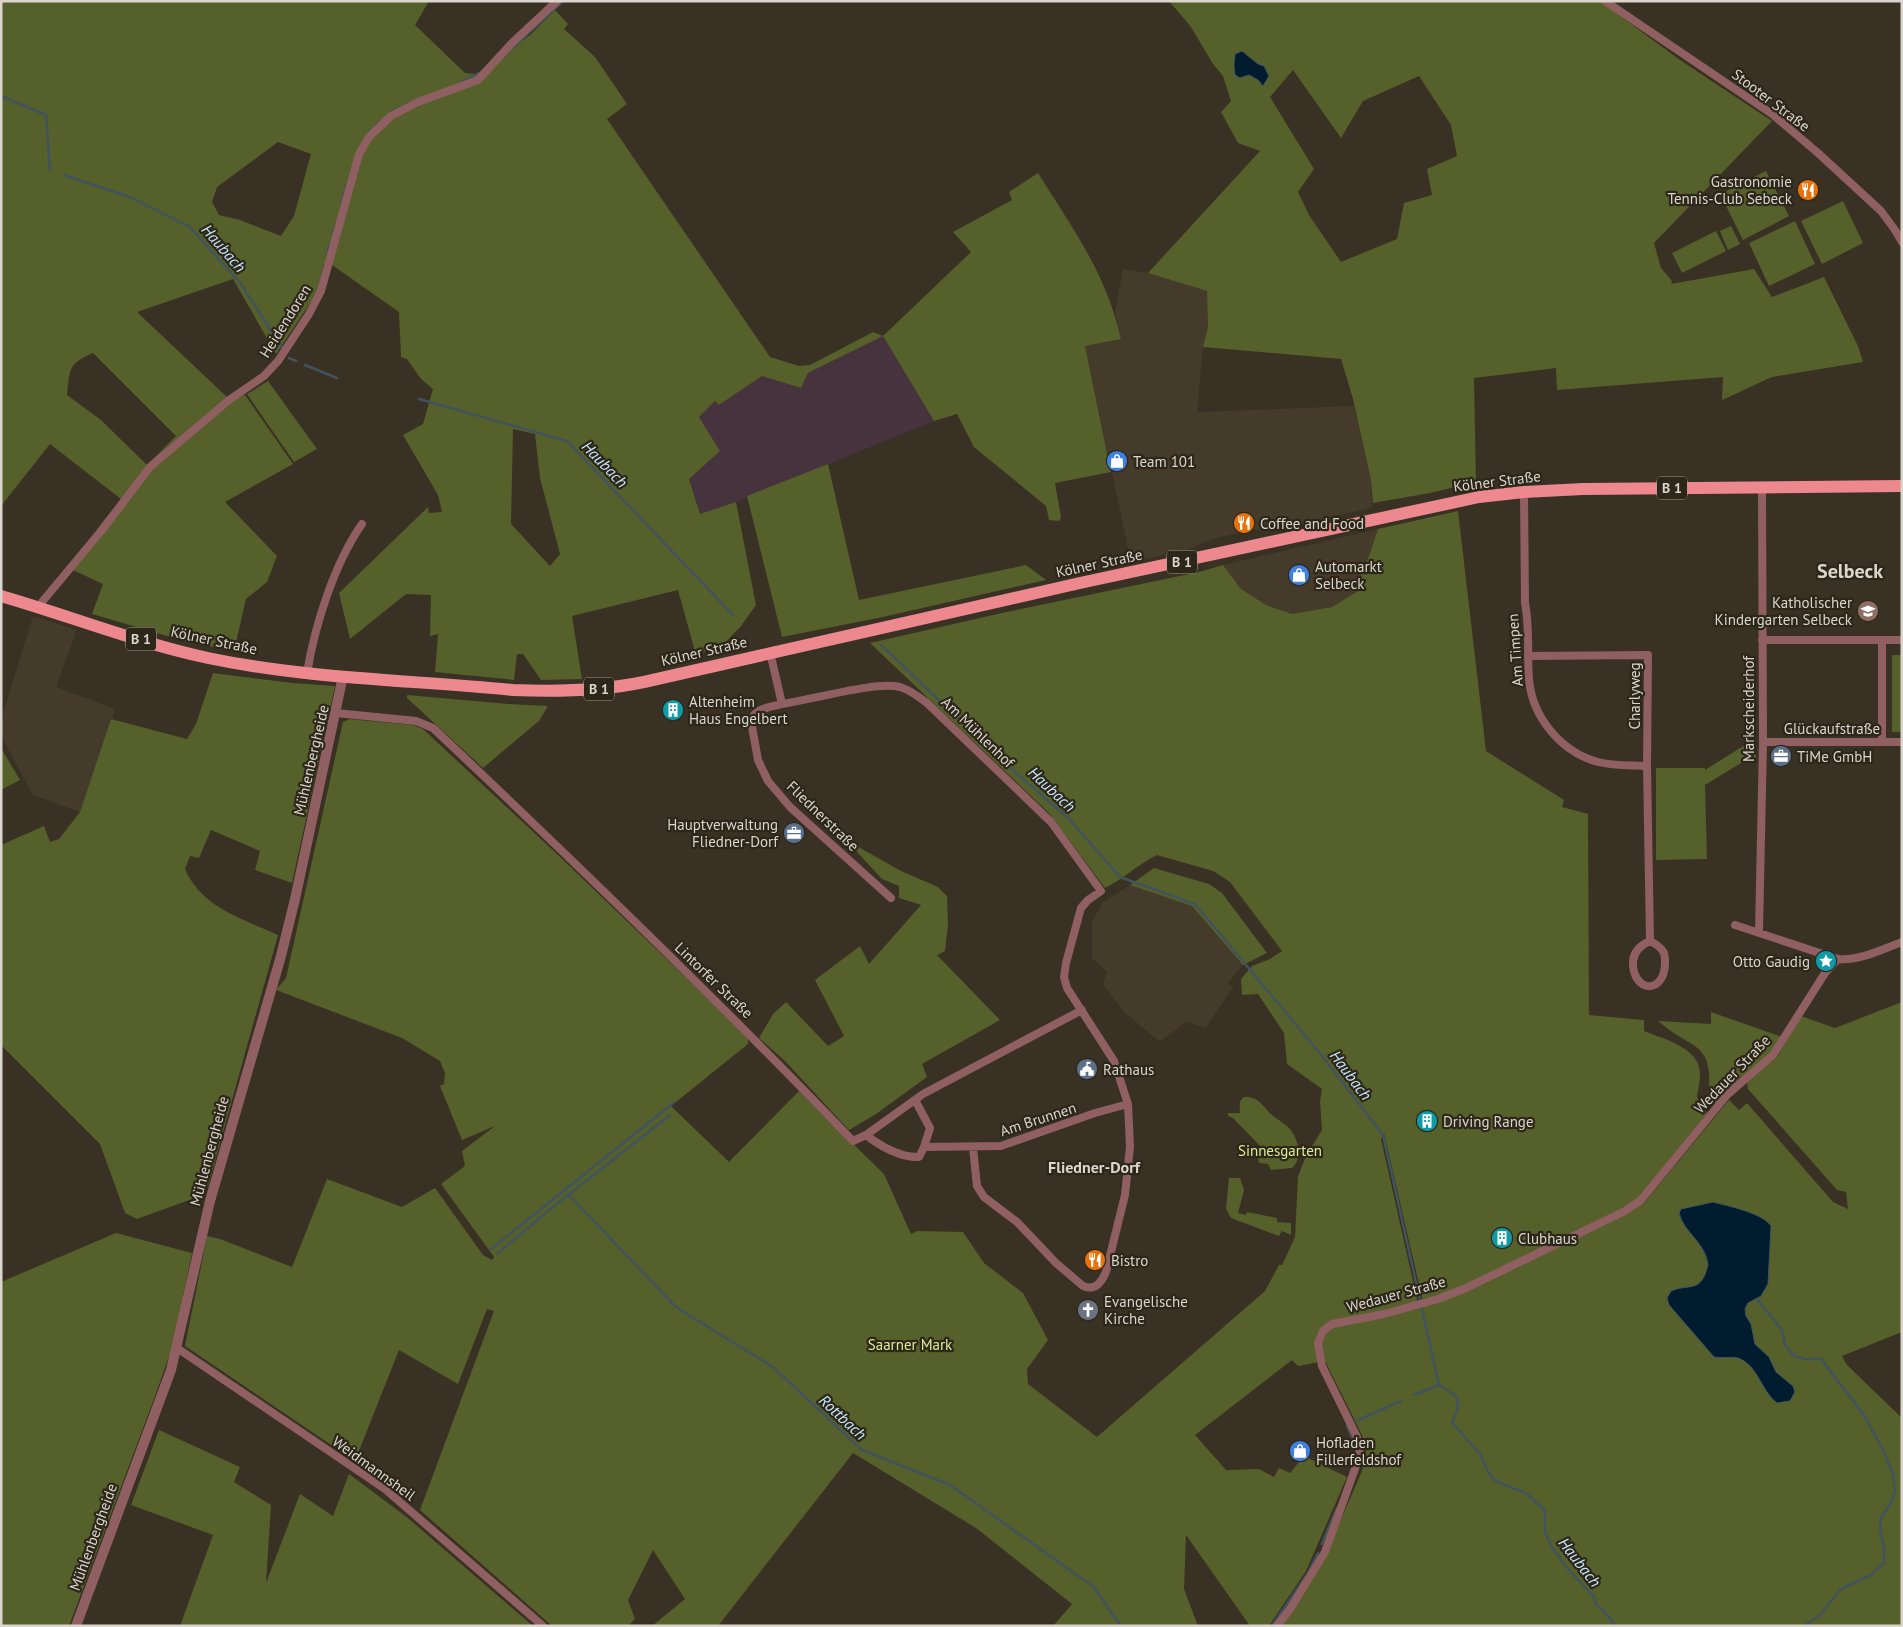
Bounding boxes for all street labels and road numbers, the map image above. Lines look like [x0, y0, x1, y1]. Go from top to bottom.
street label: Stooter Straße [1728, 65, 1814, 135]
street label: Heidendoren [255, 281, 315, 361]
street label: Kölner Straße [1452, 466, 1542, 496]
road number: B 1 [1657, 476, 1687, 499]
street label: Kölner Straße [1054, 545, 1144, 581]
road number: B 1 [1167, 550, 1197, 574]
street label: Am Timpen [1503, 613, 1527, 687]
street label: Kölner Straße [169, 622, 259, 658]
road number: B 1 [126, 628, 156, 650]
street label: Kölner Straße [659, 632, 749, 670]
street label: Markscheiderhof [1739, 655, 1758, 762]
street label: Charlyweg [1625, 662, 1644, 730]
road number: B 1 [584, 678, 614, 701]
street label: Am Mühlenhof [938, 692, 1019, 772]
street label: Mühlenbergheide [289, 703, 333, 817]
street label: Glückaufstraße [1784, 719, 1880, 738]
street label: Fliednerstraße [783, 777, 863, 855]
street label: Lintorfer Straße [671, 938, 757, 1022]
street label: Wedauer Straße [1690, 1031, 1774, 1117]
street label: Mühlenbergheide [185, 1094, 233, 1208]
street label: Am Brunnen [997, 1098, 1079, 1140]
street label: Wedauer Straße [1344, 1272, 1448, 1316]
street label: Weidmannsheil [329, 1431, 420, 1505]
street label: Mühlenbergheide [65, 1481, 121, 1593]

